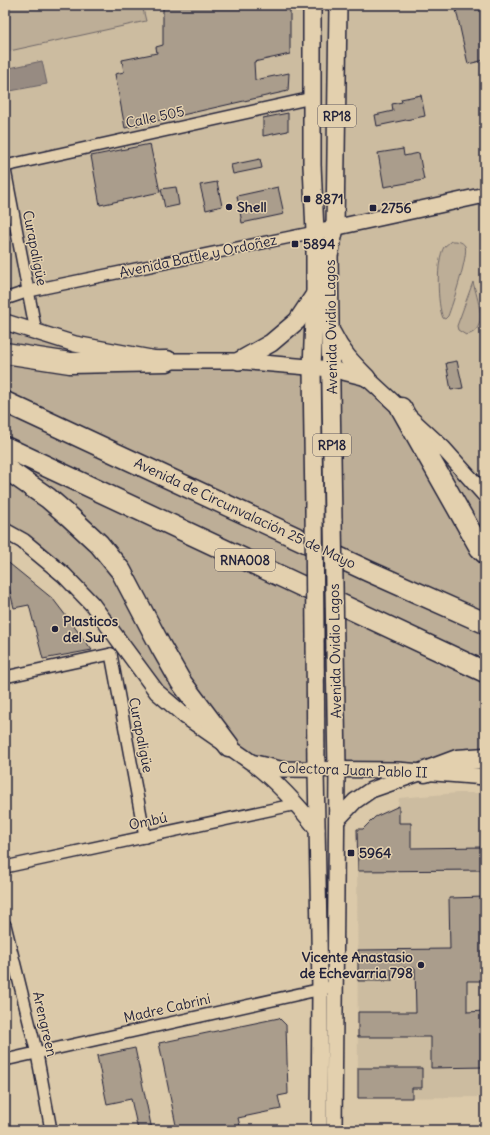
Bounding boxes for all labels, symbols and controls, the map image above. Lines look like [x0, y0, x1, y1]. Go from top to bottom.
street label: Calle 505 [124, 102, 186, 132]
road number: RP18 [318, 105, 356, 127]
place label: 8871 [315, 190, 344, 208]
marker: 8871 [302, 194, 312, 204]
place label: Shell [237, 198, 267, 216]
place label: 2756 [381, 199, 412, 217]
marker: Shell [224, 202, 234, 212]
marker: 2756 [368, 203, 378, 213]
street label: Curapaligüe [19, 209, 51, 287]
street label: Avenida Battle y Ordoñez [117, 230, 279, 282]
place label: 5894 [303, 235, 335, 253]
marker: 5894 [290, 239, 300, 249]
street label: Avenida Ovidio Lagos [321, 259, 341, 395]
road number: RP18 [313, 434, 351, 456]
street label: Avenida de Circunvalación 25 de Mayo [131, 454, 359, 573]
road number: RNA008 [215, 549, 275, 571]
street label: Avenida Ovidio Lagos [325, 583, 345, 719]
place label: Plasticos del Sur [63, 612, 119, 646]
marker: Plasticos del Sur [50, 624, 60, 634]
street label: Curapaligüe [125, 696, 157, 774]
street label: Colectora Juan Pablo II [278, 758, 428, 782]
street label: Ombú [127, 808, 169, 834]
place label: 5964 [359, 844, 391, 862]
marker: 5964 [346, 848, 356, 858]
place label: Vicente Anastasio de Echevarria 798 [300, 948, 413, 982]
marker: Vicente Anastasio de Echevarria 798 [416, 960, 426, 970]
street label: Madre Cabrini [122, 989, 212, 1027]
street label: Arengreen [29, 990, 61, 1058]

